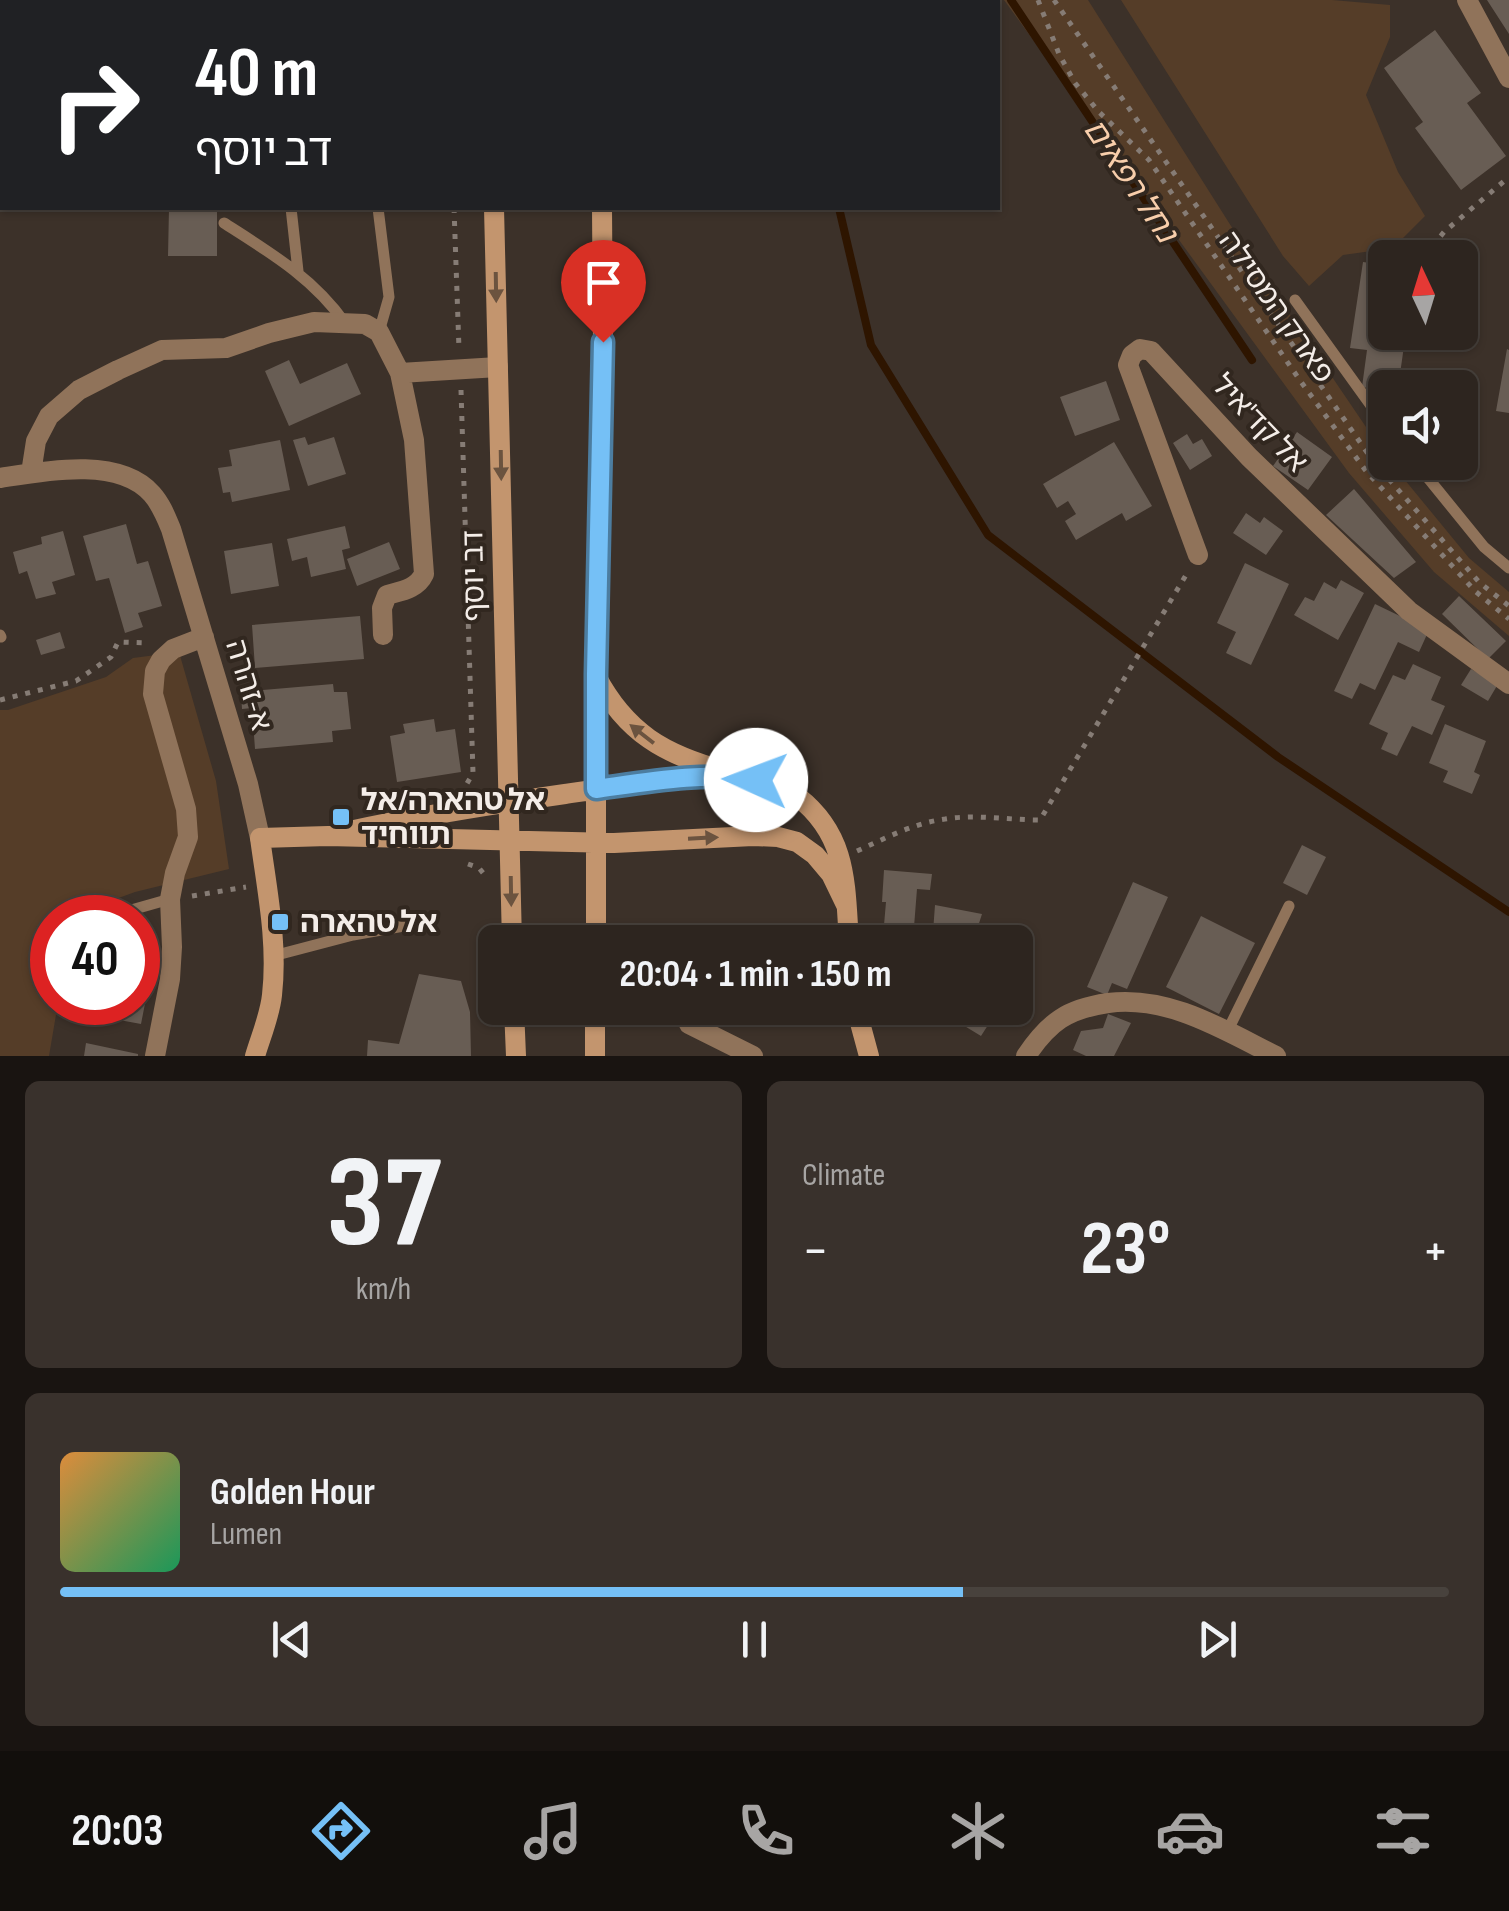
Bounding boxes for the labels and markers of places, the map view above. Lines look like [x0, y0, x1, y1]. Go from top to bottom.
pin [561, 240, 646, 343]
place label: אל טהארה/אל תווחיד [361, 783, 545, 853]
marker: אל טהארה/אל תווחיד [330, 806, 352, 828]
place label: אל טהארה [300, 905, 437, 941]
marker: אל טהארה [269, 911, 291, 933]

